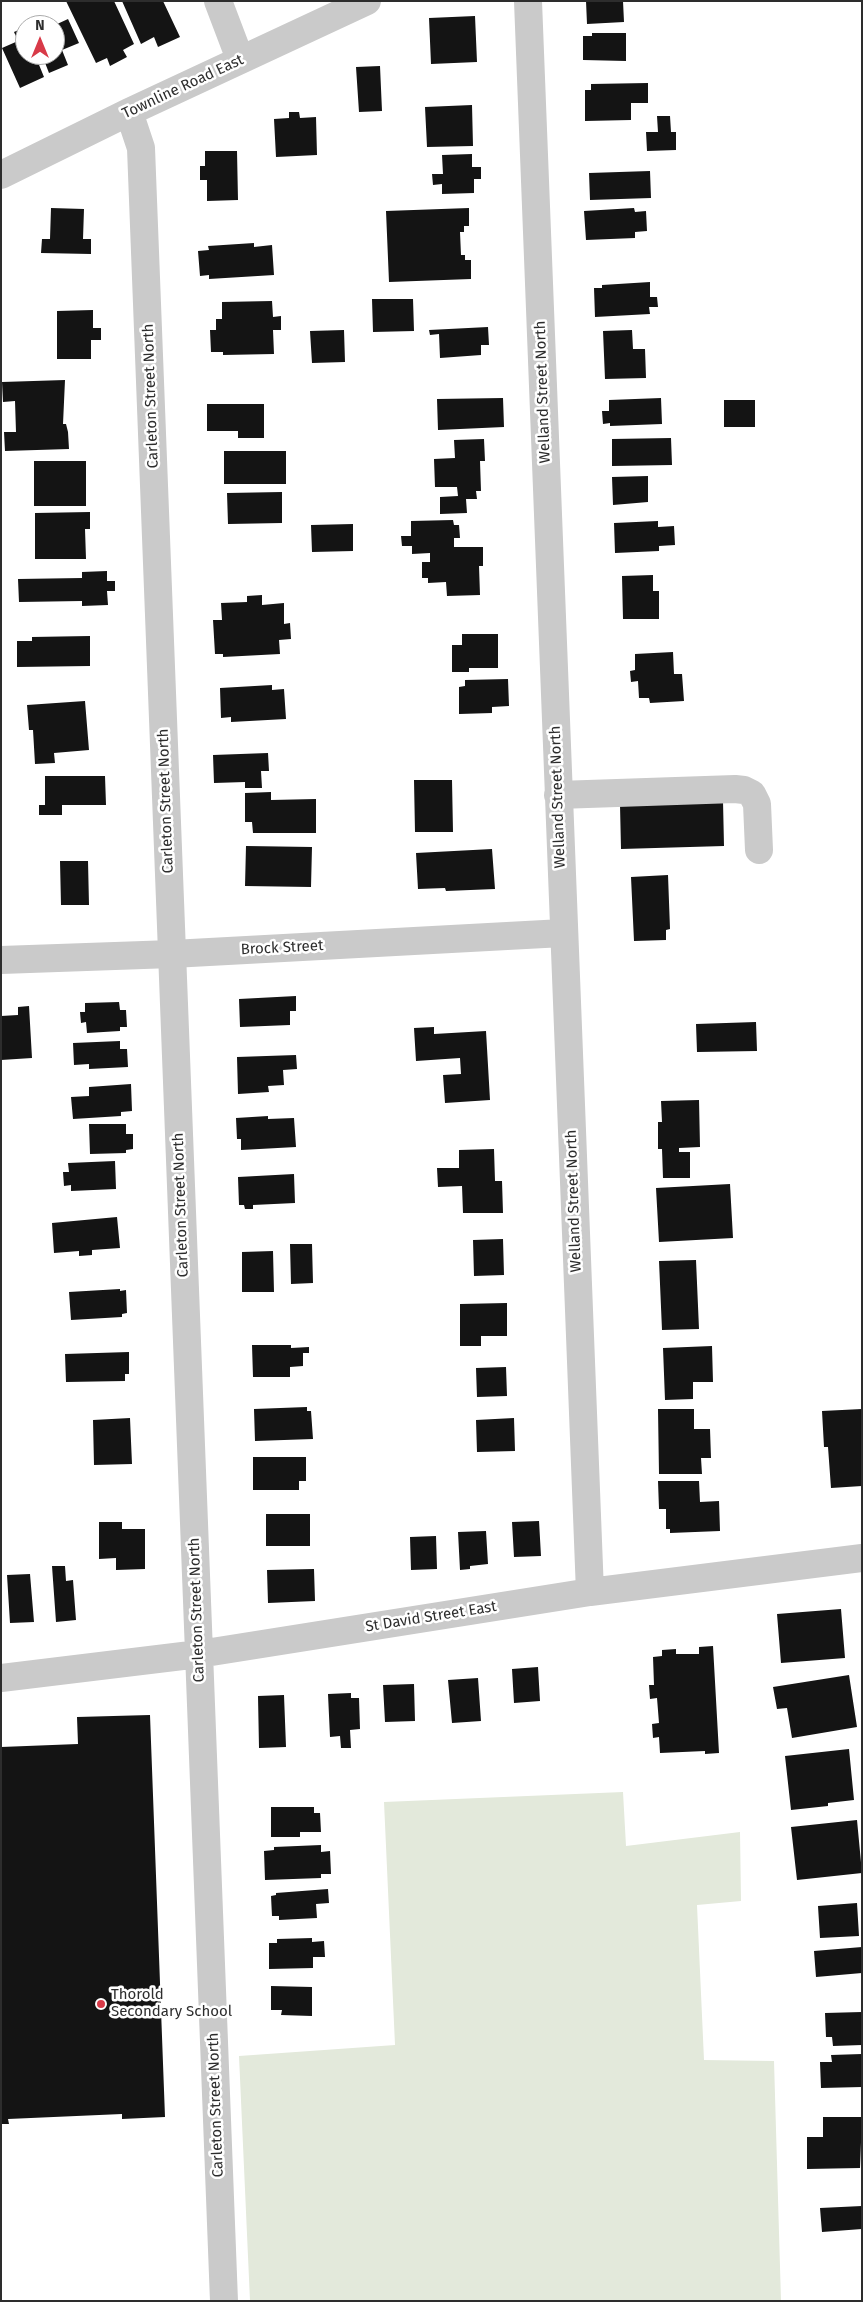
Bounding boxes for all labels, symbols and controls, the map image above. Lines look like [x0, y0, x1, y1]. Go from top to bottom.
north arrow [15, 15, 65, 65]
text: N [35, 17, 45, 34]
street label: Townline Road East [120, 51, 246, 123]
street label: Welland Street North [532, 320, 554, 464]
street label: Carleton Street North [139, 323, 163, 469]
street label: Welland Street North [547, 725, 569, 869]
street label: Carleton Street North [154, 728, 178, 874]
street label: Brock Street [240, 937, 324, 959]
street label: Welland Street North [563, 1129, 585, 1273]
street label: Carleton Street North [169, 1132, 193, 1278]
street label: Carleton Street North [185, 1537, 209, 1683]
street label: St David Street East [364, 1598, 498, 1636]
place label: Thorold Secondary School [111, 1986, 232, 2021]
marker: Thorold Secondary School [95, 1998, 107, 2010]
street label: Carleton Street North [204, 2032, 228, 2178]

